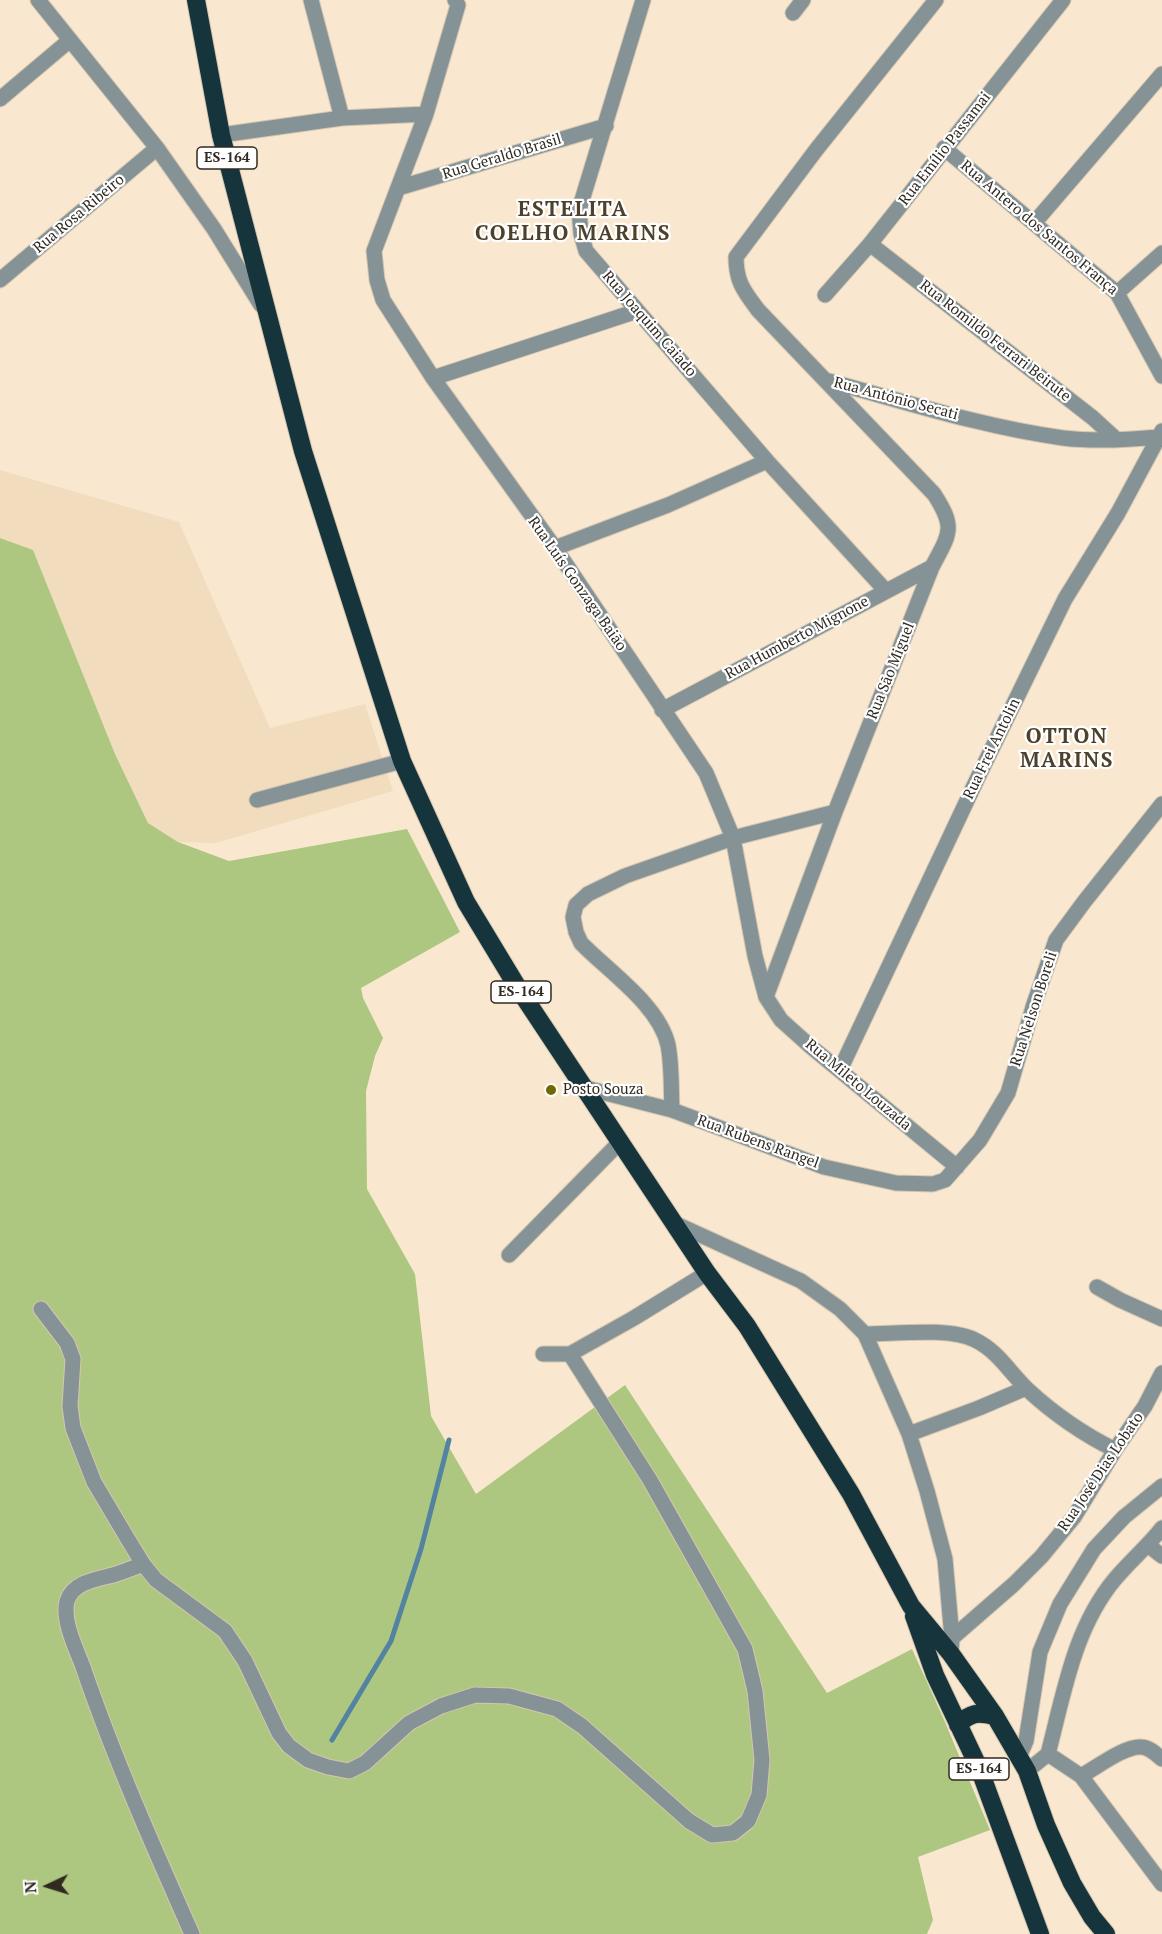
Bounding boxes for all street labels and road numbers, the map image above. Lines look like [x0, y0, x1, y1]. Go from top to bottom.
street label: Rua Emílio Passamai [895, 89, 995, 209]
street label: Rua Geraldo Brasil [440, 130, 564, 184]
road number: ES-164 [197, 147, 257, 169]
street label: Rua Antero dos Santos França [957, 157, 1121, 299]
street label: Rua Rosa Ribeiro [30, 171, 128, 257]
street label: Rua Joaquim Caiado [598, 267, 700, 381]
street label: Rua Romildo Ferrari Beirute [916, 276, 1074, 406]
street label: Rua Antônio Secati [832, 374, 960, 424]
street label: Rua Luís Gonzaga Baião [524, 513, 630, 655]
street label: Rua Humberto Mignone [722, 593, 872, 683]
street label: Rua São Miguel [863, 620, 919, 722]
street label: Rua Frei Antolin [960, 696, 1024, 802]
street label: Rua Nelson Boreli [1007, 949, 1061, 1069]
road number: ES-164 [491, 981, 551, 1003]
street label: Rua Mileto Louzada [802, 1036, 914, 1134]
street label: Rua Rubens Rangel [695, 1112, 821, 1172]
street label: Rua José Dias Lobato [1055, 1409, 1147, 1535]
road number: ES-164 [949, 1758, 1009, 1780]

